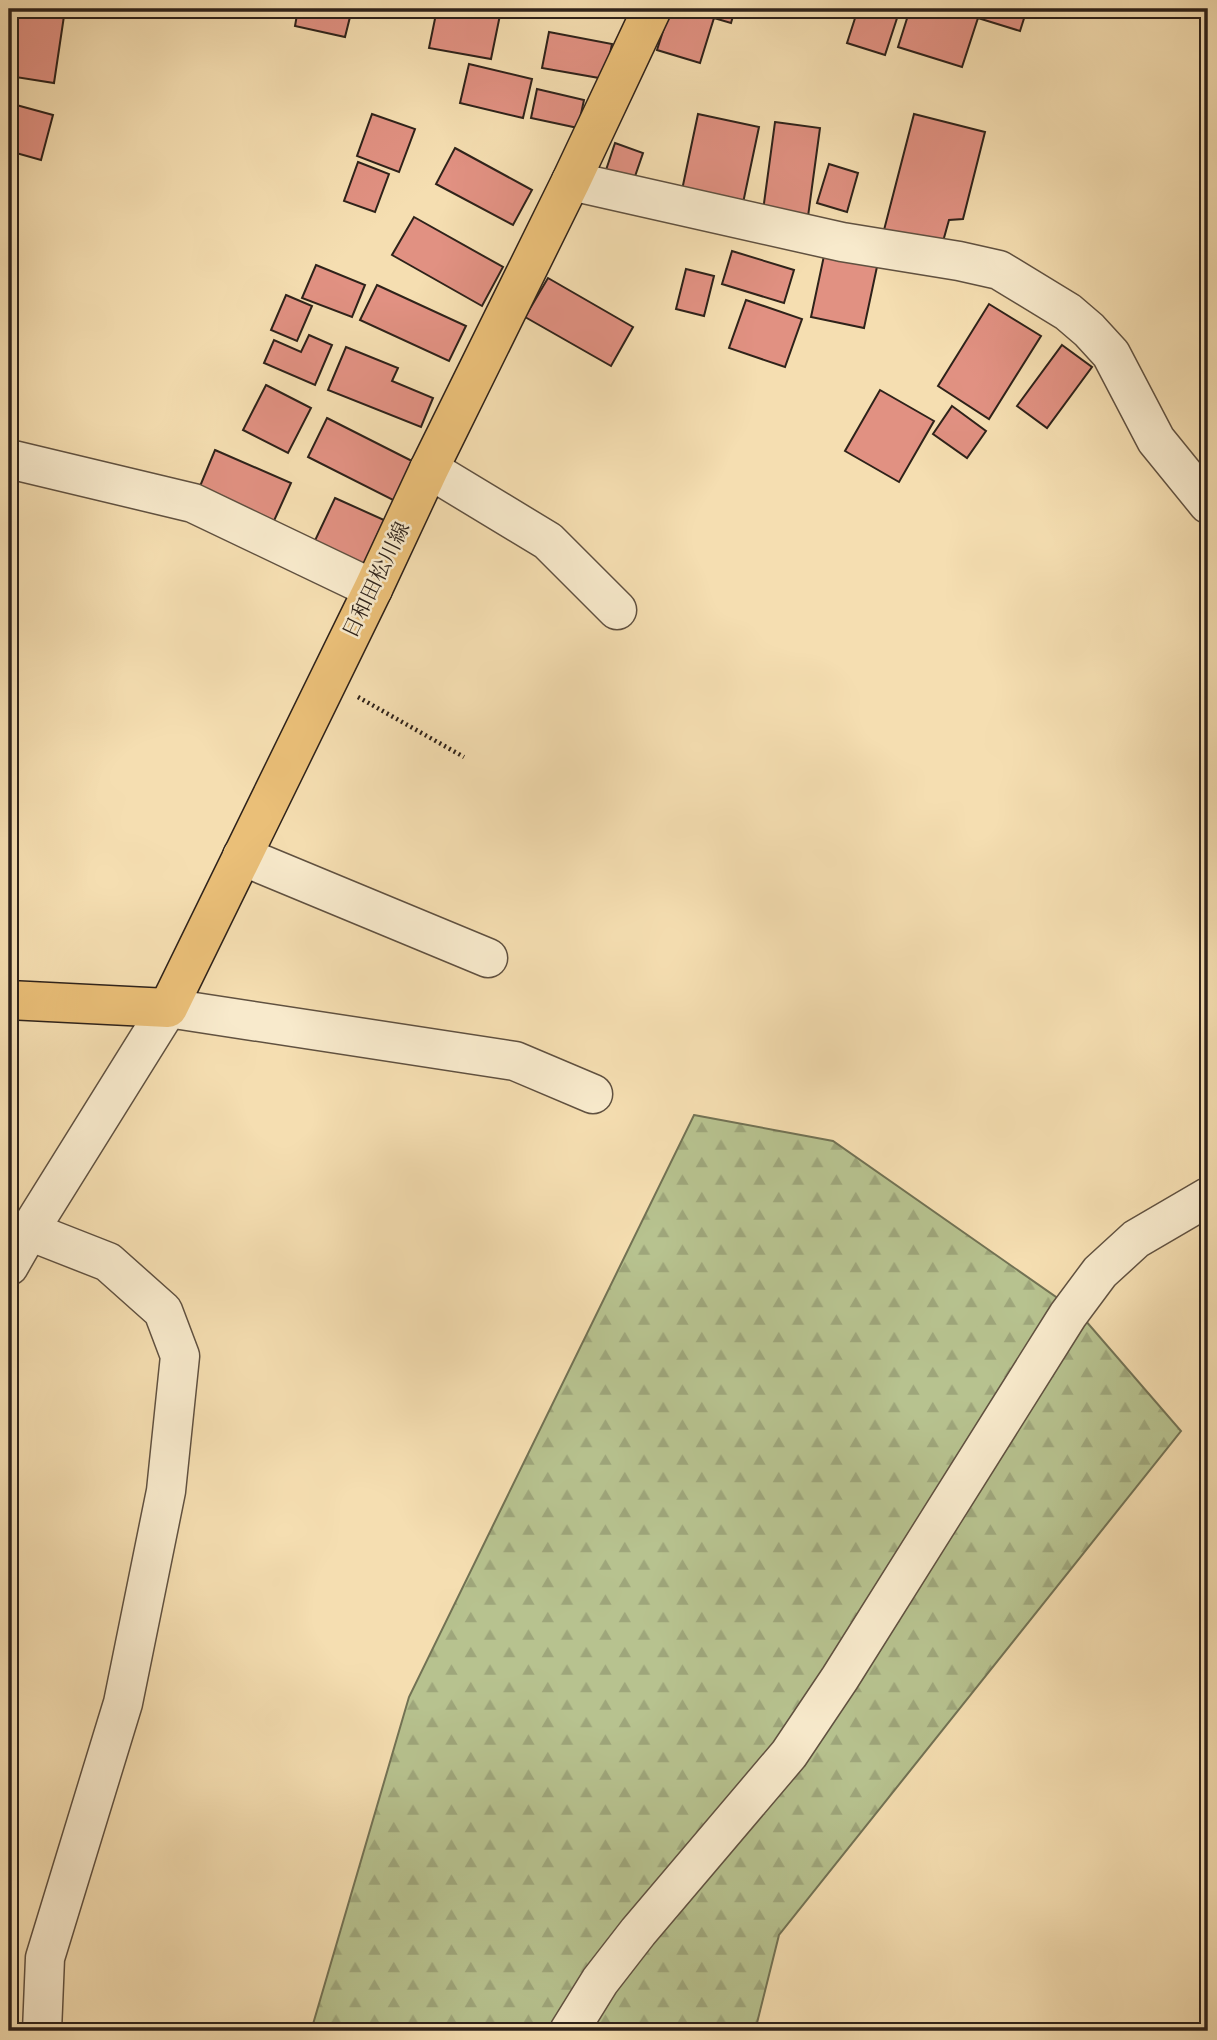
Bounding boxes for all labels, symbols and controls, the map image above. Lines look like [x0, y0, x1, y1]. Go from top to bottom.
street label: 日和田松川線 [337, 518, 419, 644]

